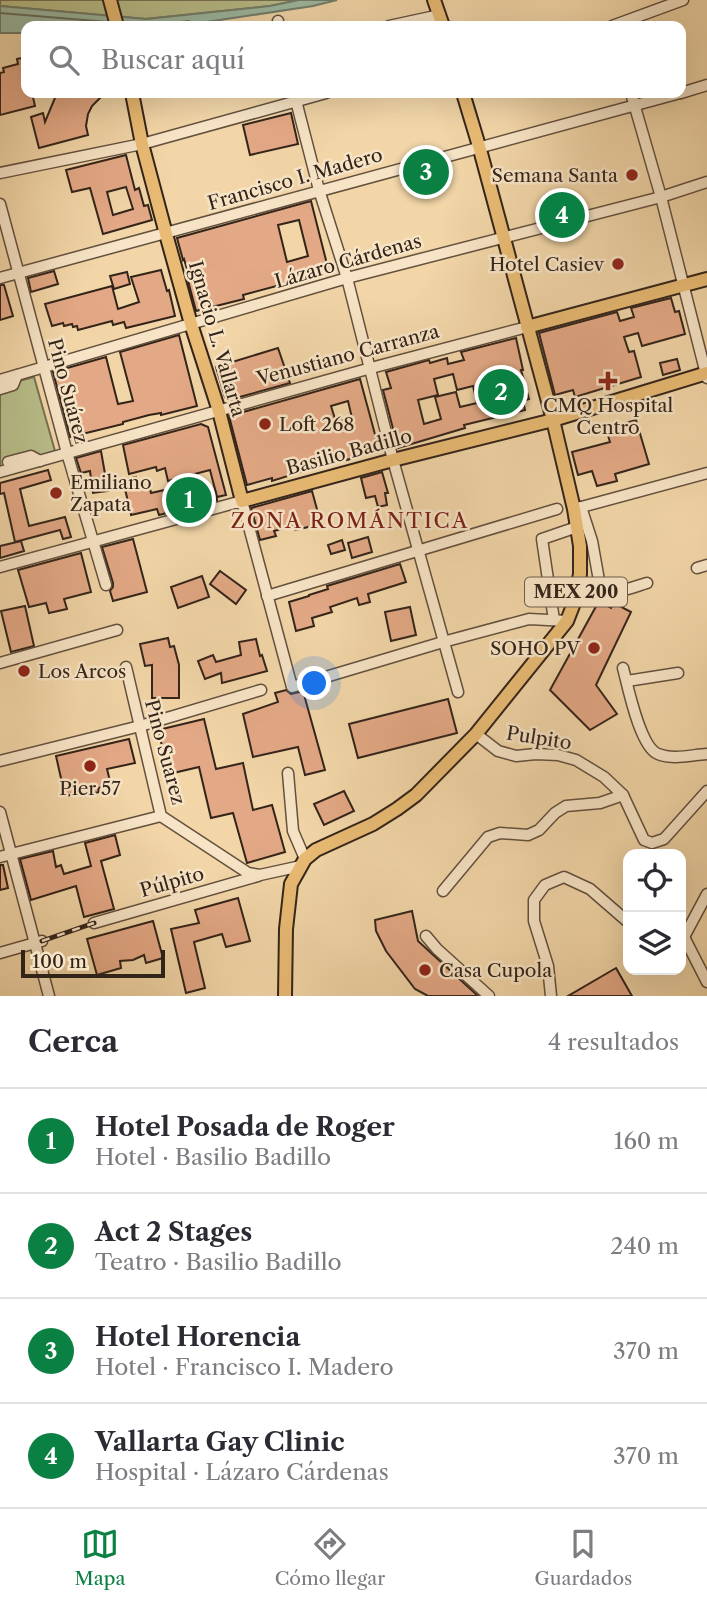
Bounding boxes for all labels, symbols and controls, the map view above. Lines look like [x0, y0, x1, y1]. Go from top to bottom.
search box [21, 21, 686, 98]
icon: search [45, 41, 83, 79]
text: Buscar aquí [101, 44, 245, 76]
street label: Francisco I. Madero [205, 143, 385, 215]
pin: 3 [403, 146, 449, 198]
place label: Semana Santa [492, 164, 618, 187]
marker: Semana Santa [624, 167, 640, 183]
pin: 4 [539, 189, 585, 241]
street label: Lázaro Cárdenas [272, 229, 424, 293]
place label: Hotel Casiev [489, 253, 605, 276]
marker: Hotel Casiev [610, 256, 626, 272]
street label: Ignacio L. Vallarta [184, 258, 250, 420]
street label: Venustiano Carranza [253, 320, 442, 391]
street label: Pino Suárez [43, 336, 93, 446]
pin: 2 [478, 366, 524, 418]
marker: CMQ Hospital Centro [598, 371, 618, 391]
place label: CMQ Hospital Centro [543, 394, 673, 439]
place label: Loft 268 [279, 413, 355, 436]
marker: Loft 268 [257, 416, 273, 432]
street label: Basilio Badillo [284, 424, 414, 480]
place label: Emiliano Zapata [70, 471, 152, 516]
pin: 1 [166, 474, 212, 526]
marker: Emiliano Zapata [48, 485, 64, 501]
district label: ZONA ROMÁNTICA [231, 508, 469, 533]
road number: MEX 200 [525, 578, 627, 606]
place label: SOHO PV [490, 637, 581, 660]
marker: SOHO PV [586, 640, 602, 656]
place label: Los Arcos [38, 660, 126, 683]
marker: Los Arcos [16, 663, 32, 679]
your location [297, 666, 331, 700]
street label: Pino Suarez [140, 697, 190, 807]
street label: Pulpito [505, 721, 573, 755]
marker: Pier 57 [82, 758, 98, 774]
place label: Pier 57 [59, 777, 121, 800]
map controls [623, 849, 686, 975]
button: locate [623, 849, 686, 912]
street label: Púlpito [137, 862, 207, 902]
button: layers [623, 912, 686, 975]
scale bar [21, 947, 164, 979]
text: 100 m [32, 950, 87, 973]
place label: Casa Cupola [439, 959, 552, 982]
marker: Casa Cupola [417, 962, 433, 978]
text: Cerca [28, 1023, 118, 1060]
text: 4 resultados [548, 1028, 679, 1056]
text: Hotel Posada de Roger [95, 1111, 395, 1143]
text: 1 [46, 1127, 56, 1155]
text: 160 m [614, 1127, 679, 1155]
text: Hotel · Basilio Badillo [95, 1143, 331, 1171]
text: Act 2 Stages [95, 1216, 252, 1248]
text: 2 [44, 1232, 58, 1260]
text: 240 m [610, 1232, 679, 1260]
text: Teatro · Basilio Badillo [95, 1248, 342, 1276]
text: Hotel Horencia [95, 1321, 300, 1353]
text: 3 [45, 1337, 58, 1365]
text: 370 m [613, 1337, 679, 1365]
text: Hotel · Francisco I. Madero [95, 1353, 394, 1381]
text: Vallarta Gay Clinic [95, 1426, 345, 1458]
text: 4 [44, 1442, 58, 1470]
text: 370 m [613, 1442, 679, 1470]
text: Hospital · Lázaro Cárdenas [95, 1458, 389, 1486]
tab: Mapa [75, 1525, 125, 1590]
tab: Cómo llegar [275, 1525, 385, 1590]
tab: Guardados [534, 1525, 632, 1590]

